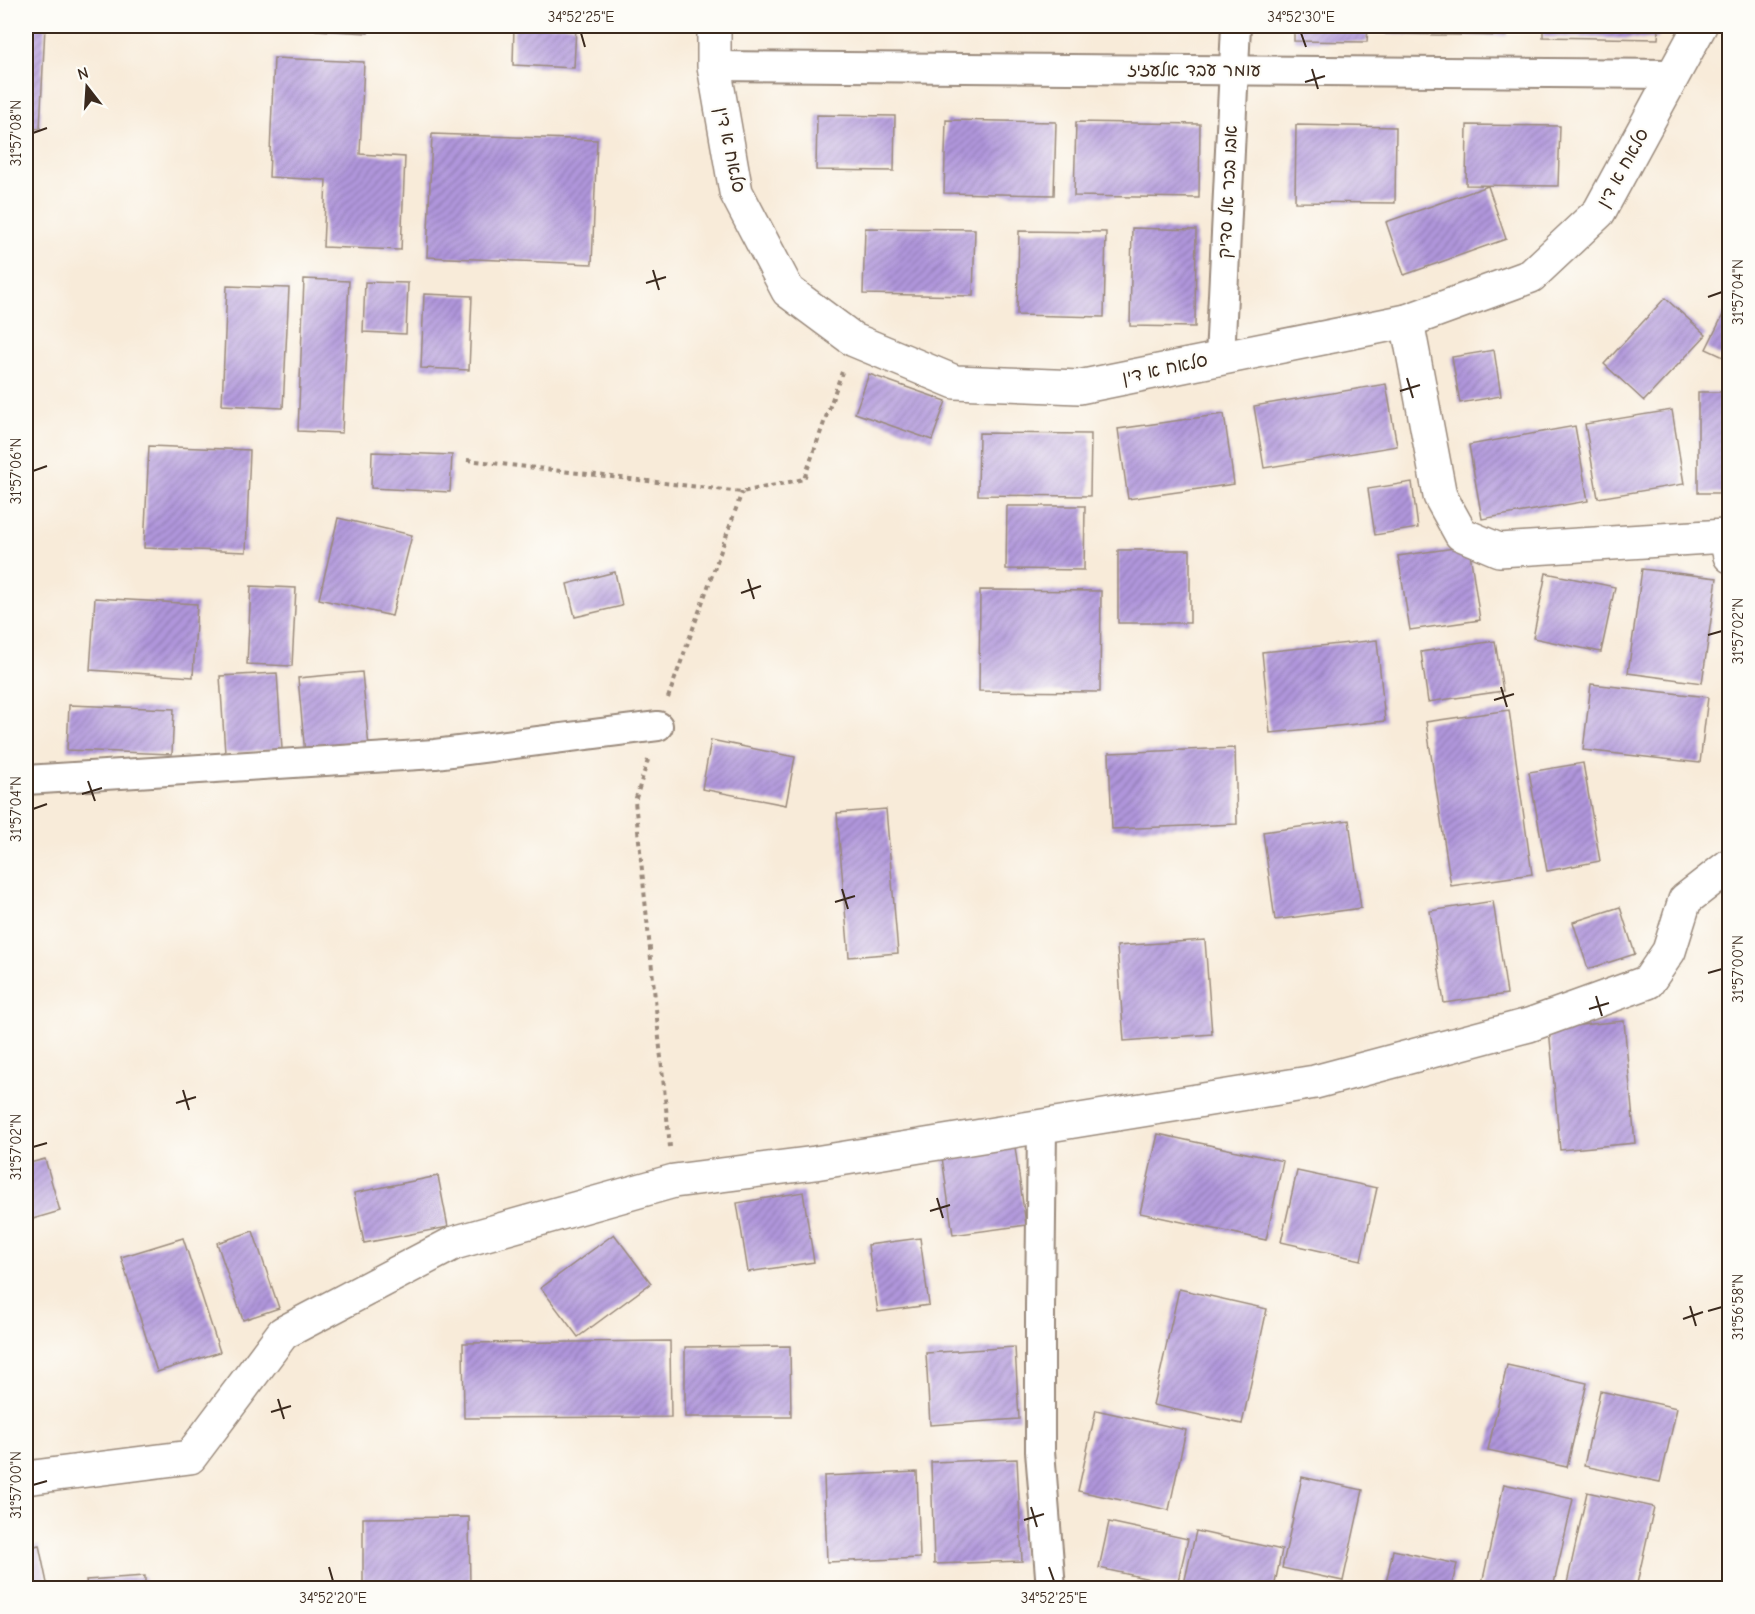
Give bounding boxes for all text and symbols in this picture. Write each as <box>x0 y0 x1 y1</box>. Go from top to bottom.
text: 34°52'25"E <box>548 8 614 26</box>
text: 34°52'30"E <box>1267 8 1335 26</box>
north arrow <box>57 57 117 117</box>
street label: עומר עבד אלעזיז <box>1127 60 1261 81</box>
text: N <box>75 63 91 84</box>
text: 31°57'08"N <box>7 100 25 166</box>
street label: סלאח א דין <box>711 105 749 195</box>
street label: אבו בכר אל סדיק <box>1214 125 1242 259</box>
street label: סלאח א דין <box>1593 125 1653 211</box>
text: 31°57'04"N <box>1729 259 1747 325</box>
street label: סלאח א דין <box>1120 350 1210 388</box>
text: 31°57'06"N <box>7 438 25 504</box>
text: 31°57'02"N <box>1729 598 1747 664</box>
text: 31°57'04"N <box>7 776 25 842</box>
text: 31°57'00"N <box>1729 935 1747 1003</box>
text: 31°57'02"N <box>7 1114 25 1180</box>
text: 31°56'58"N <box>1729 1274 1747 1340</box>
text: 31°57'00"N <box>7 1451 25 1519</box>
text: 34°52'20"E <box>299 1589 367 1607</box>
text: 34°52'25"E <box>1021 1589 1087 1607</box>

